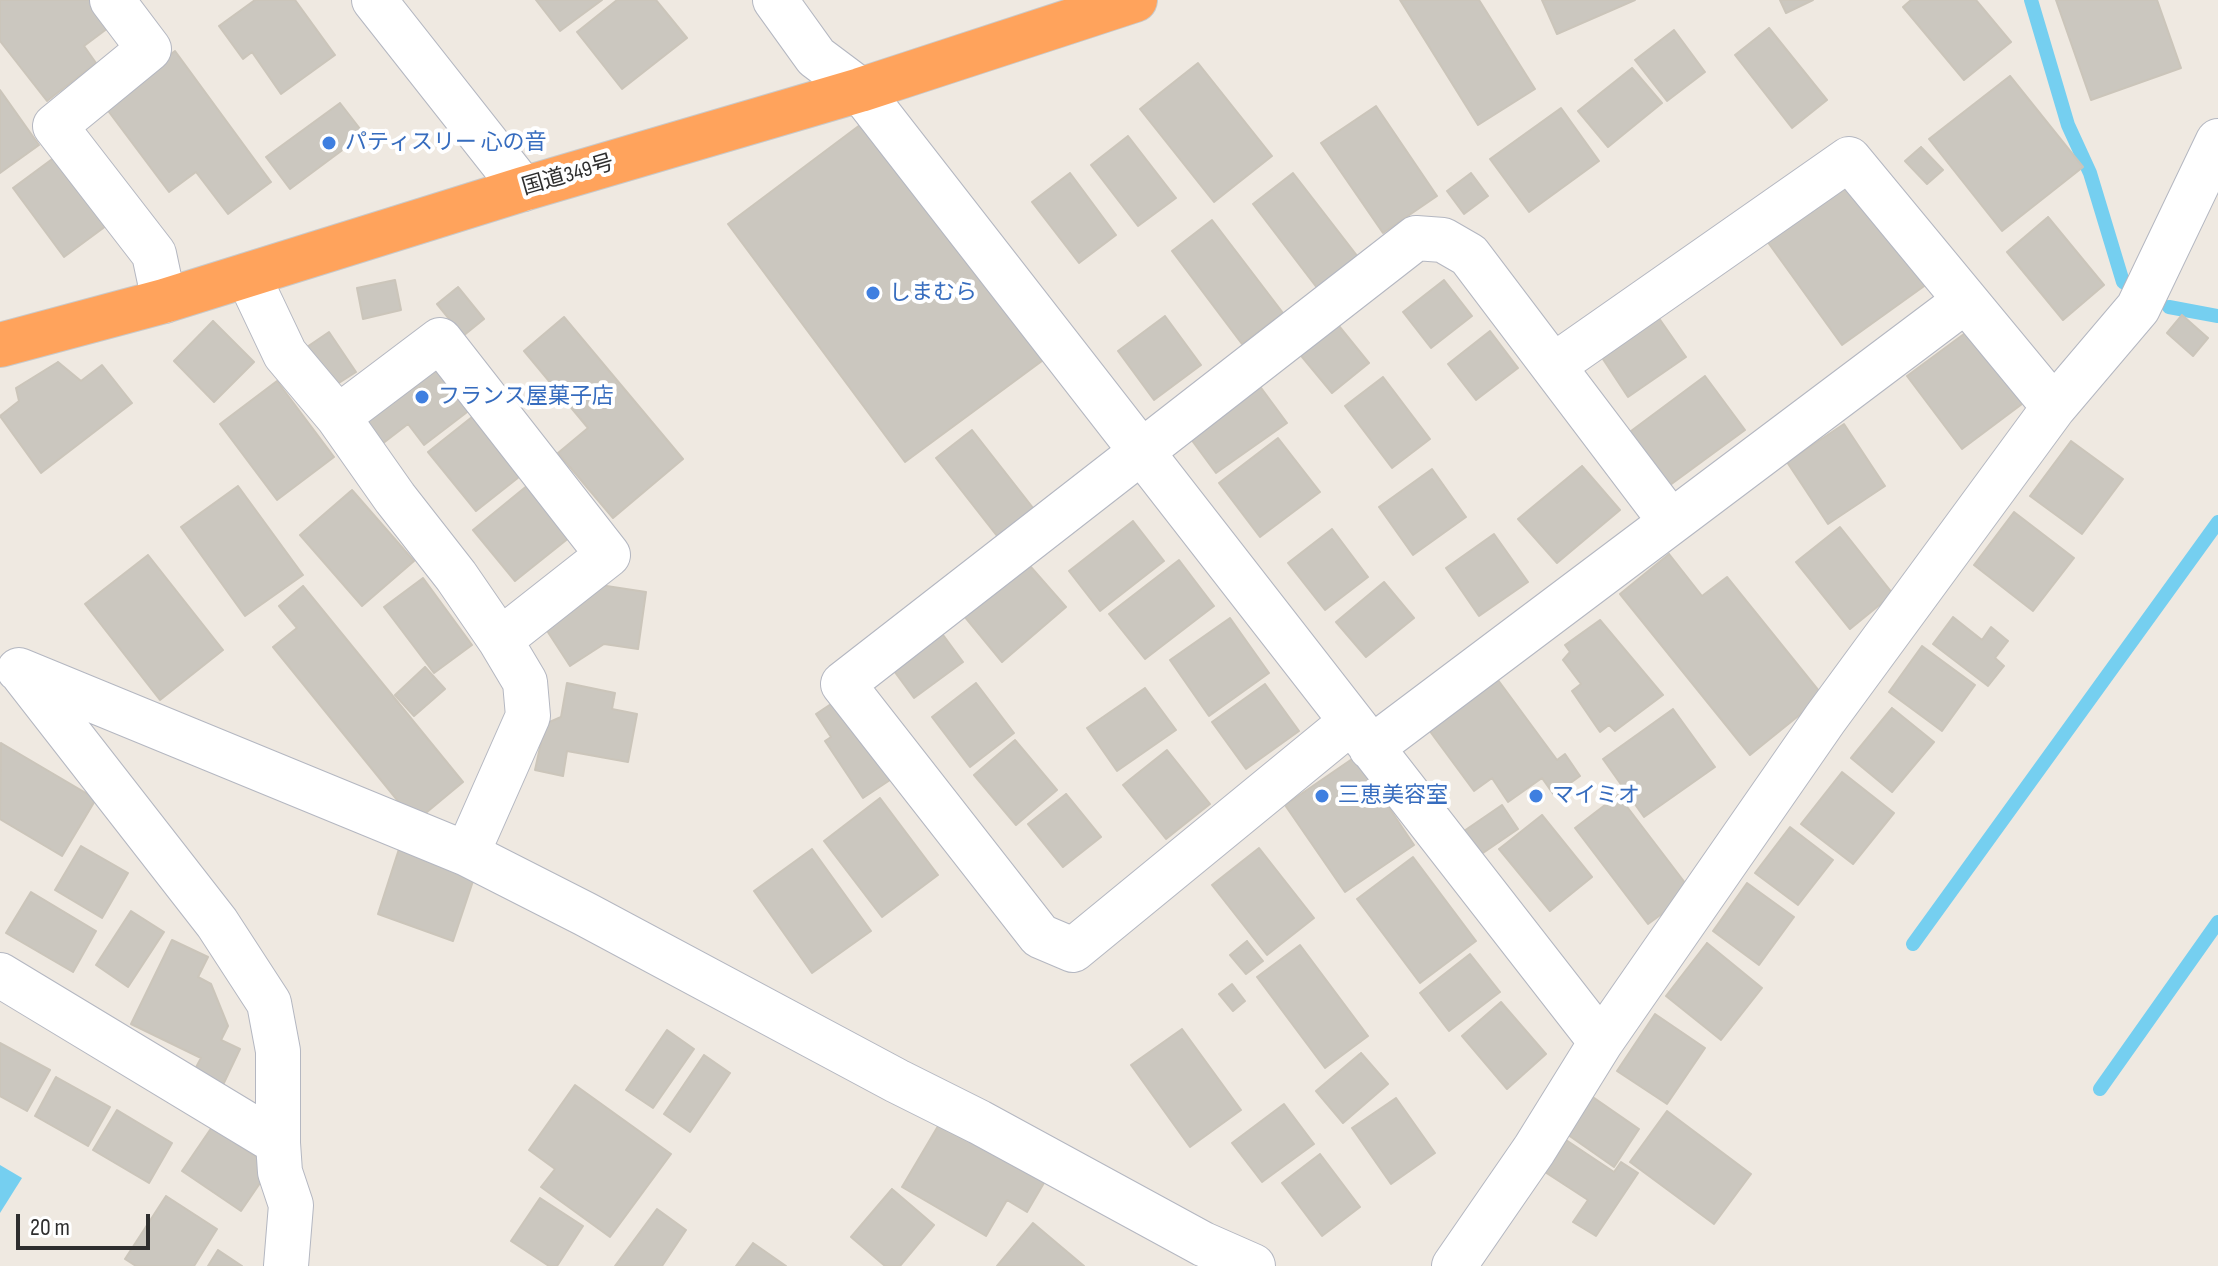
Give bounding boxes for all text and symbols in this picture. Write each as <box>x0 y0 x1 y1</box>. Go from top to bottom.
place label: パティスリー 心の音 <box>345 130 546 156</box>
marker: パティスリー 心の音 <box>320 134 338 152</box>
street label: 国道349号 <box>519 150 617 202</box>
place label: しまむら <box>889 280 977 306</box>
marker: しまむら <box>864 284 882 302</box>
place label: フランス屋菓子店 <box>438 384 614 410</box>
marker: フランス屋菓子店 <box>413 388 431 406</box>
place label: 三恵美容室 <box>1338 783 1448 809</box>
place label: マイミオ <box>1552 783 1640 809</box>
marker: 三恵美容室 <box>1313 787 1331 805</box>
marker: マイミオ <box>1527 787 1545 805</box>
scale bar <box>20 1198 154 1248</box>
text: 20 m <box>30 1213 70 1242</box>

